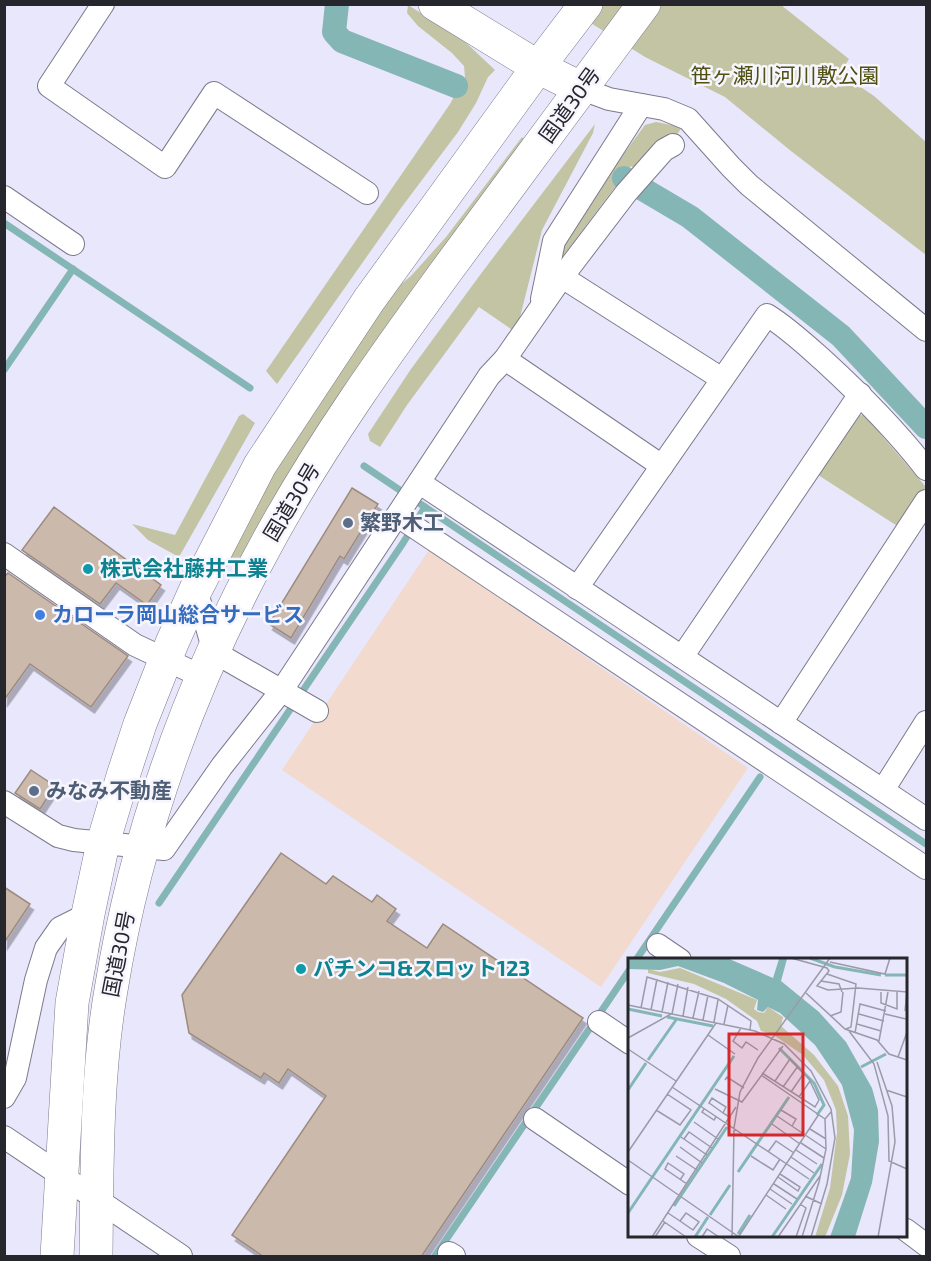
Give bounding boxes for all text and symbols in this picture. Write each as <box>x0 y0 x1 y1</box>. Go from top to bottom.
street label: 国道30号 <box>533 61 605 147</box>
park label: 笹ヶ瀬川河川敷公園 <box>691 62 880 87</box>
street label: 国道30号 <box>258 457 324 545</box>
place label: 繁野木工 <box>360 509 444 534</box>
marker: 繁野木工 <box>341 516 355 530</box>
place label: 株式会社藤井工業 <box>100 555 268 580</box>
marker: 株式会社藤井工業 <box>81 562 95 576</box>
place label: カローラ岡山総合サービス <box>52 601 304 626</box>
marker: カローラ岡山総合サービス <box>33 608 47 622</box>
place label: みなみ不動産 <box>46 777 172 802</box>
marker: みなみ不動産 <box>27 784 41 798</box>
street label: 国道30号 <box>97 908 138 999</box>
place label: パチンコ&スロット123 <box>313 955 530 980</box>
inset map <box>628 958 907 1237</box>
marker: パチンコ&スロット123 <box>294 962 308 976</box>

